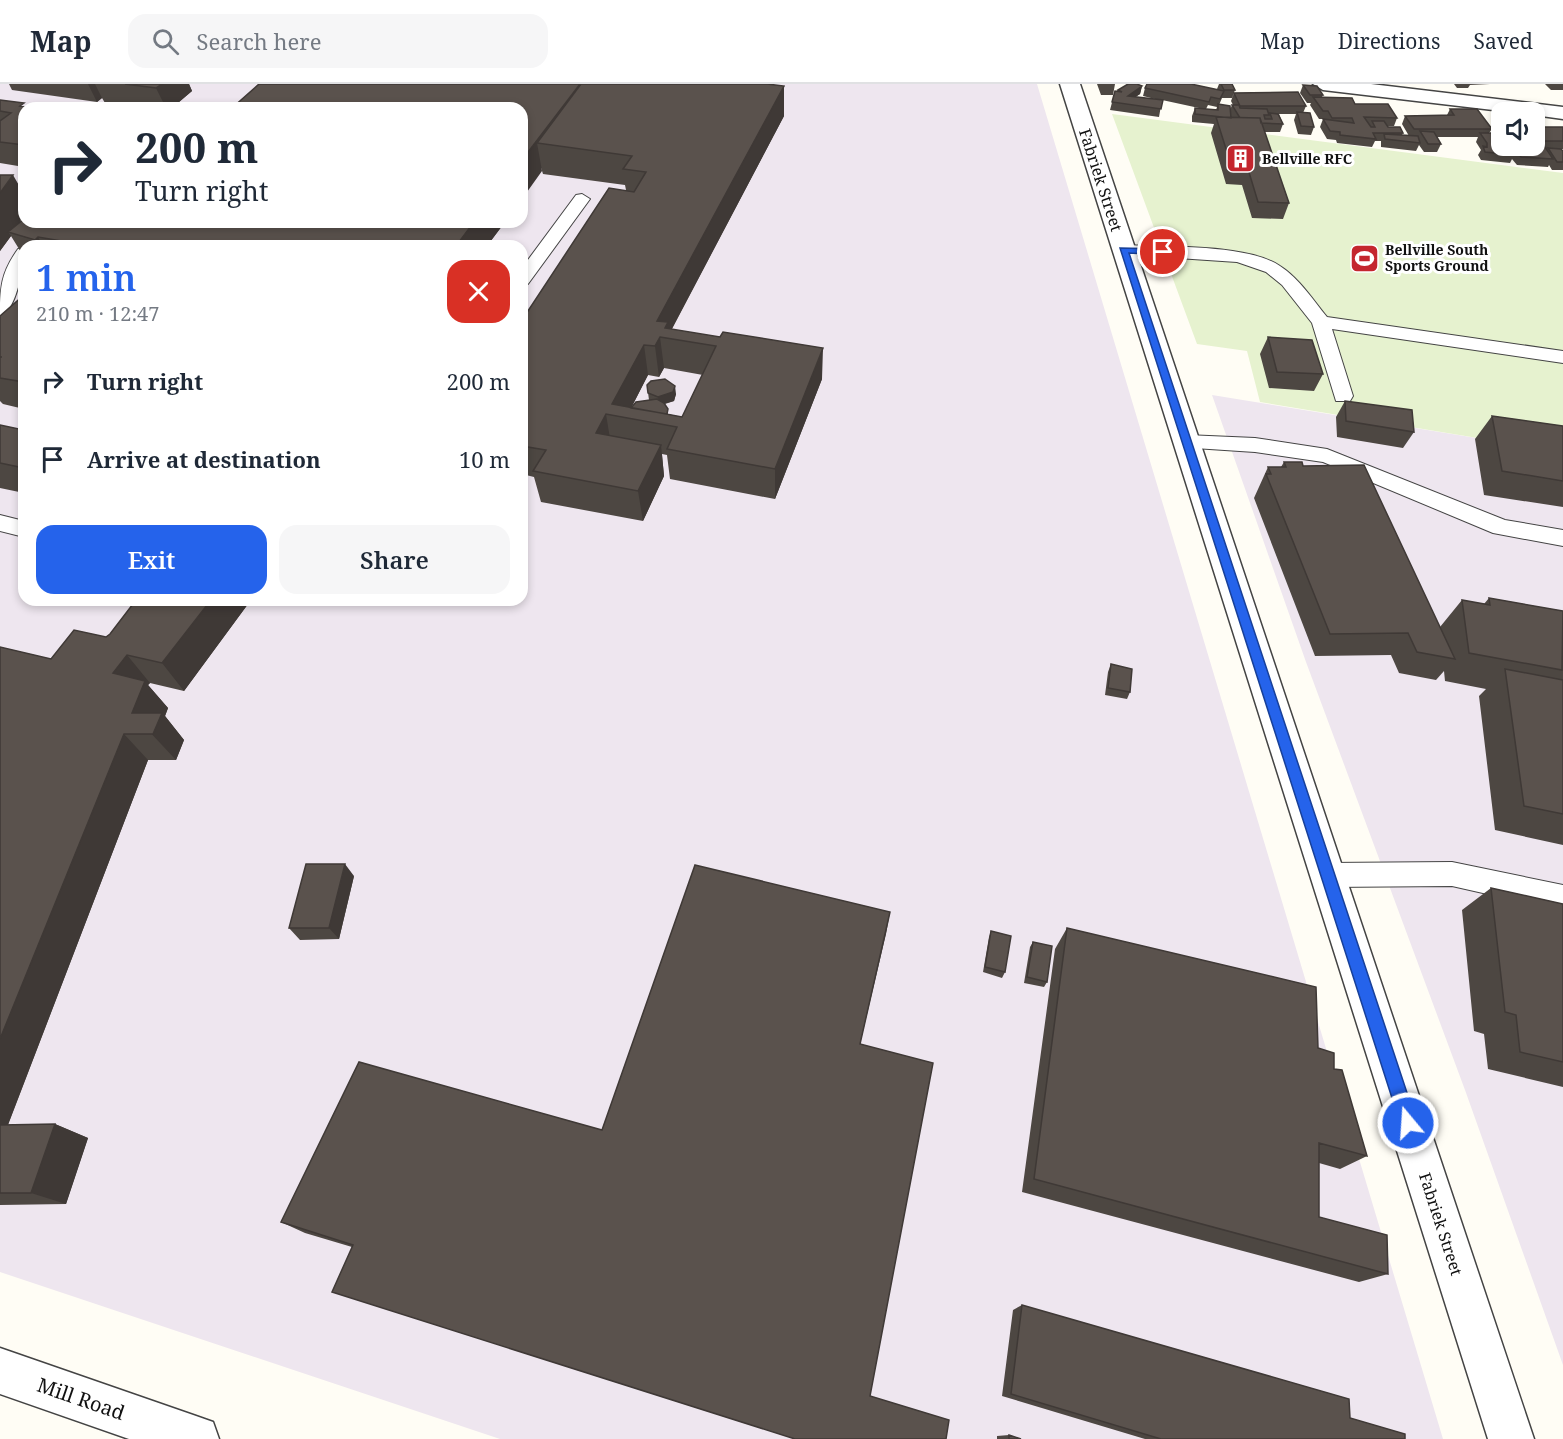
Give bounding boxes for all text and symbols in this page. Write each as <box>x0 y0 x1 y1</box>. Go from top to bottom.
search box <box>128 14 548 68</box>
text: Map <box>30 22 92 60</box>
icon: search <box>149 25 182 58</box>
text: Search here <box>197 26 321 56</box>
text: Map <box>1260 27 1305 55</box>
text: Directions <box>1338 27 1440 55</box>
text: Saved <box>1473 27 1533 55</box>
map controls <box>1491 102 1545 156</box>
button: sound <box>1491 102 1545 156</box>
text: 200 m <box>135 118 259 175</box>
icon: right <box>36 126 114 204</box>
street label: Fabriek Street <box>1074 126 1128 235</box>
building icon: Bellville RFC <box>1225 143 1257 175</box>
place label: Bellville RFC <box>1262 149 1352 168</box>
text: Turn right <box>135 172 268 209</box>
pin <box>1137 226 1188 277</box>
icon: arrive <box>1146 235 1179 268</box>
place label: Bellville South Sports Ground <box>1385 240 1489 275</box>
sports icon: Bellville South Sports Ground <box>1348 242 1380 274</box>
text: 1 min <box>36 253 137 302</box>
button: close <box>447 260 510 323</box>
text: 210 m · 12:47 <box>36 300 159 327</box>
icon: right <box>36 365 69 398</box>
text: Turn right <box>87 366 203 396</box>
text: 200 m <box>447 366 510 396</box>
icon: arrive <box>36 443 69 476</box>
text: Arrive at destination <box>87 444 321 474</box>
text: 10 m <box>459 444 510 474</box>
button: Exit <box>36 525 267 594</box>
button: Share <box>279 525 510 594</box>
position arrow <box>1376 1091 1440 1155</box>
street label: Fabriek Street <box>1414 1170 1468 1279</box>
street label: Mill Road <box>34 1371 129 1426</box>

